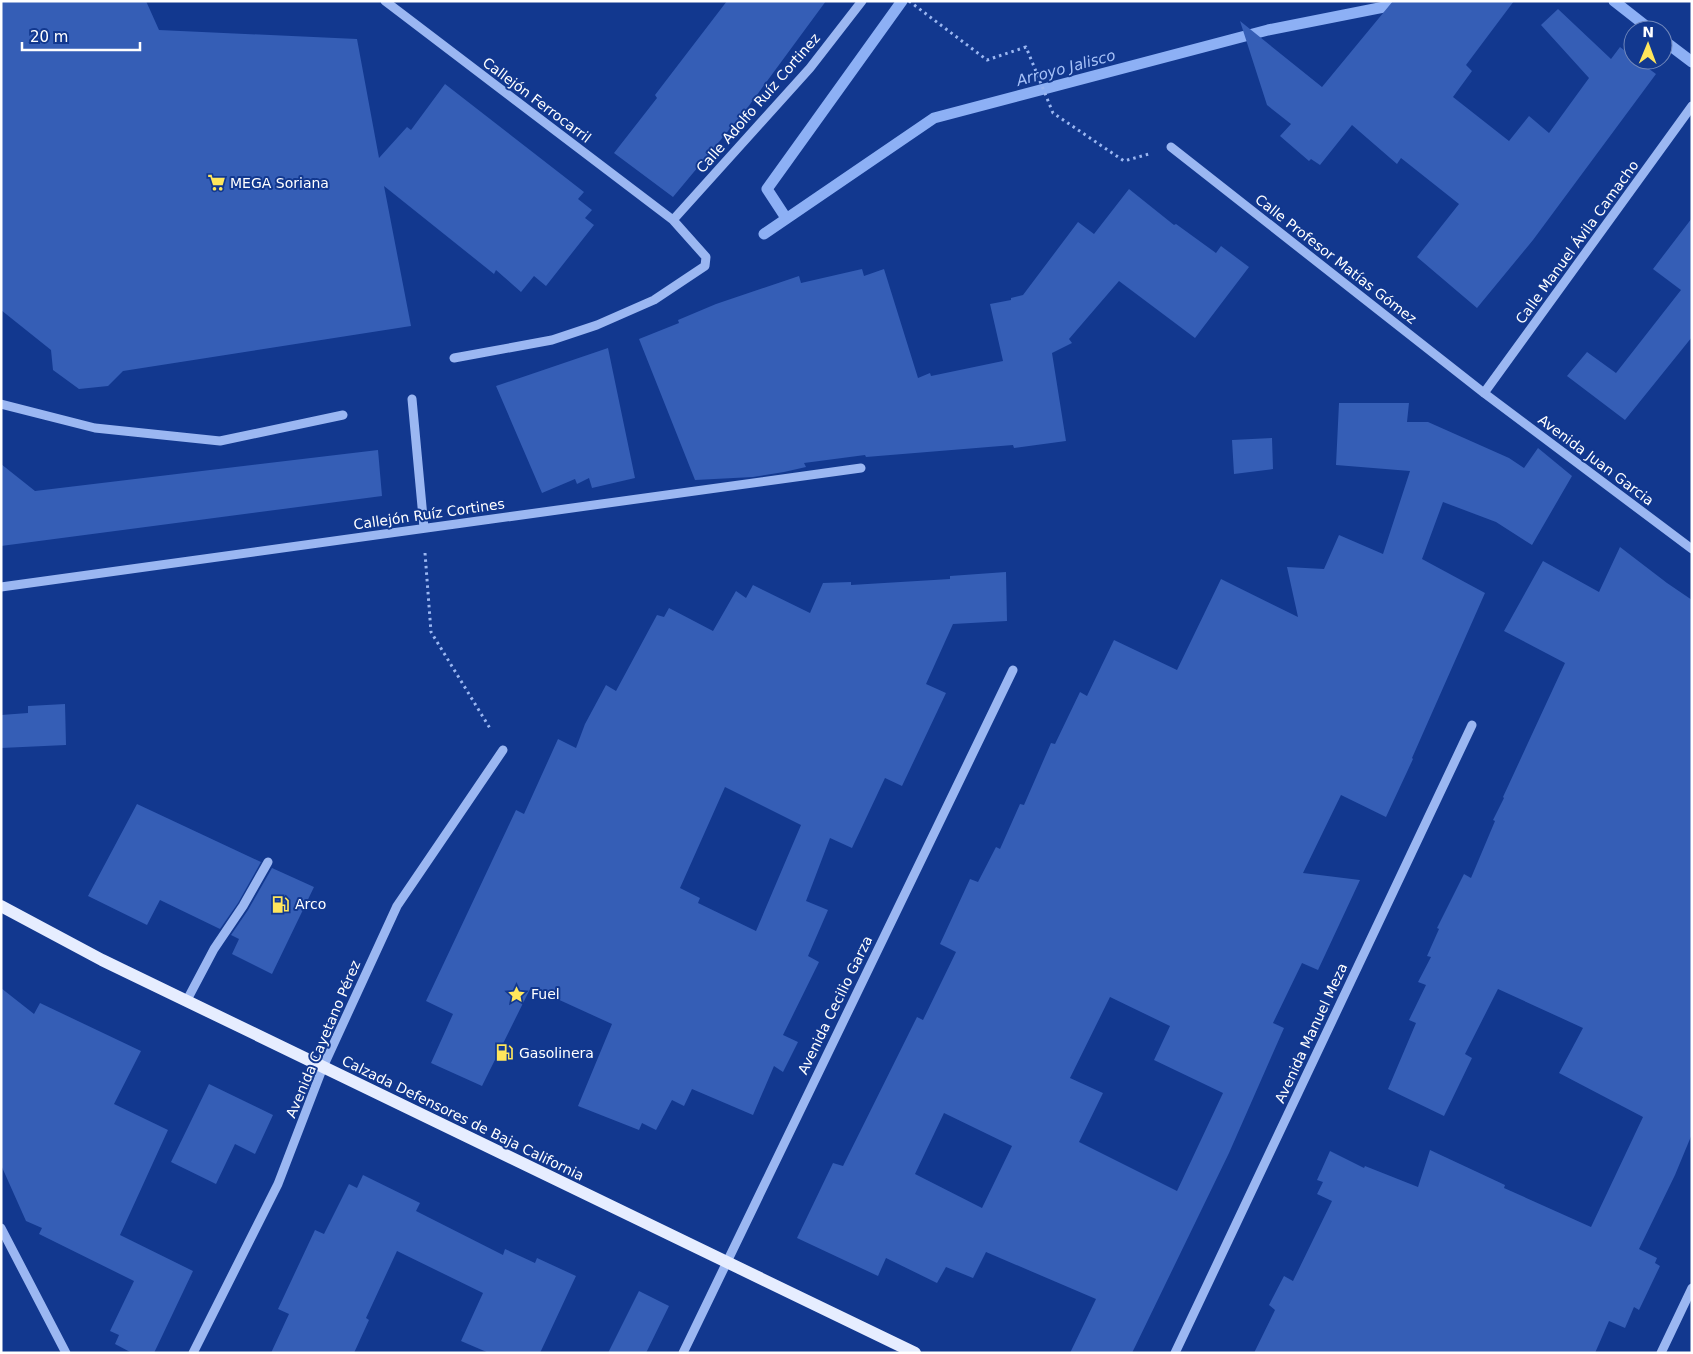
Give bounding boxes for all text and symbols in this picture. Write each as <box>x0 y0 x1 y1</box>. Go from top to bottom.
scale bar <box>22 20 140 52</box>
north arrow <box>1623 20 1673 70</box>
text: N <box>1642 24 1654 40</box>
text: 20 m <box>30 28 68 46</box>
street label: Calle Adolfo Ruíz Cortinez <box>693 30 823 176</box>
water label: Arroyo Jalisco <box>1014 46 1117 90</box>
street label: Callejón Ferrocarril <box>480 54 594 146</box>
street label: Calle Manuel Ávila Camacho <box>1512 157 1642 327</box>
supermarket icon: MEGA Soriana <box>206 173 226 193</box>
place label: MEGA Soriana <box>230 175 329 191</box>
street label: Calle Profesor Matías Gómez <box>1252 191 1420 327</box>
street label: Avenida Juan Garcia <box>1535 411 1657 509</box>
street label: Callejón Ruíz Cortines <box>352 495 506 533</box>
fuel station icon: Arco <box>271 894 291 914</box>
place label: Arco <box>295 896 326 912</box>
street label: Avenida Cecilio Garza <box>794 933 876 1077</box>
street label: Avenida Cayetano Pérez <box>283 958 363 1120</box>
street label: Avenida Manuel Meza <box>1272 961 1350 1105</box>
place icon: Fuel <box>507 984 527 1004</box>
place label: Fuel <box>531 986 560 1002</box>
fuel station icon: Gasolinera <box>495 1043 515 1063</box>
place label: Gasolinera <box>519 1045 594 1061</box>
street label: Calzada Defensores de Baja California <box>339 1052 587 1184</box>

